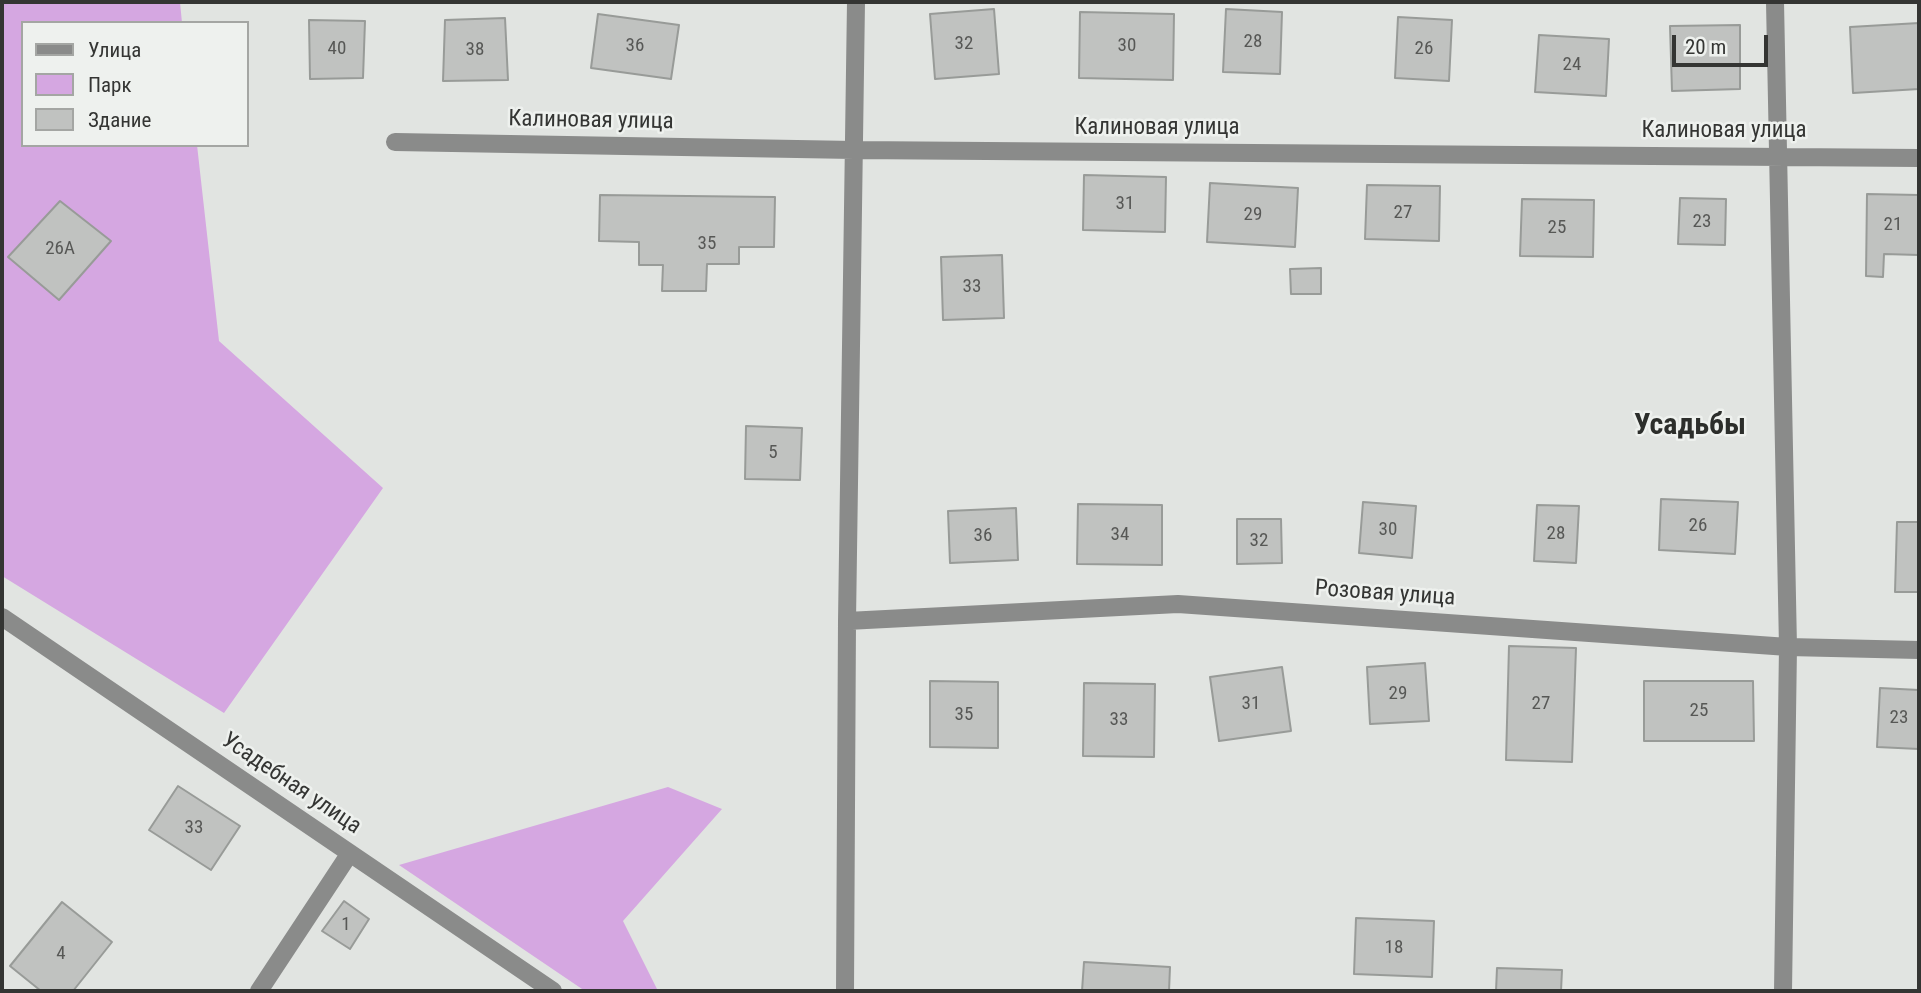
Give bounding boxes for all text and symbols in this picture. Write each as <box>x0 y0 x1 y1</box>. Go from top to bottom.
legend <box>21 21 248 147</box>
scale bar <box>1676 21 1772 65</box>
house number: 28 <box>1244 31 1262 53</box>
house number: 32 <box>955 33 973 55</box>
house number: 36 <box>626 35 644 57</box>
house number: 30 <box>1118 35 1136 57</box>
text: 20 m <box>1685 35 1726 59</box>
text: Улица <box>88 38 141 62</box>
house number: 40 <box>328 38 346 60</box>
house number: 26 <box>1415 38 1433 60</box>
house number: 38 <box>466 39 484 61</box>
house number: 24 <box>1563 54 1581 76</box>
text: Парк <box>88 73 132 97</box>
street label: Калиновая улица <box>508 106 674 136</box>
text: Здание <box>88 108 151 132</box>
street label: Калиновая улица <box>1074 114 1240 142</box>
street label: Калиновая улица <box>1641 117 1807 145</box>
house number: 31 <box>1116 193 1134 215</box>
house number: 27 <box>1394 202 1412 224</box>
house number: 29 <box>1244 204 1262 226</box>
house number: 23 <box>1693 211 1711 233</box>
house number: 21 <box>1884 214 1902 236</box>
house number: 25 <box>1548 217 1566 239</box>
house number: 35 <box>698 233 716 255</box>
house number: 26А <box>45 238 75 260</box>
house number: 33 <box>963 276 981 298</box>
district label: Усадьбы <box>1634 408 1746 444</box>
house number: 5 <box>768 442 778 464</box>
house number: 26 <box>1689 515 1707 537</box>
house number: 30 <box>1379 519 1397 541</box>
house number: 28 <box>1547 523 1565 545</box>
house number: 34 <box>1111 524 1129 546</box>
house number: 36 <box>974 525 992 547</box>
house number: 32 <box>1250 530 1268 552</box>
street label: Розовая улица <box>1314 575 1456 613</box>
house number: 29 <box>1389 683 1407 705</box>
house number: 31 <box>1242 693 1260 715</box>
house number: 27 <box>1532 693 1550 715</box>
house number: 25 <box>1690 700 1708 722</box>
house number: 35 <box>955 704 973 726</box>
house number: 23 <box>1890 707 1908 729</box>
house number: 33 <box>1110 709 1128 731</box>
street label: Усадебная улица <box>216 727 366 841</box>
house number: 33 <box>185 817 203 839</box>
house number: 1 <box>341 914 351 936</box>
house number: 18 <box>1385 937 1403 959</box>
house number: 4 <box>56 943 66 965</box>

